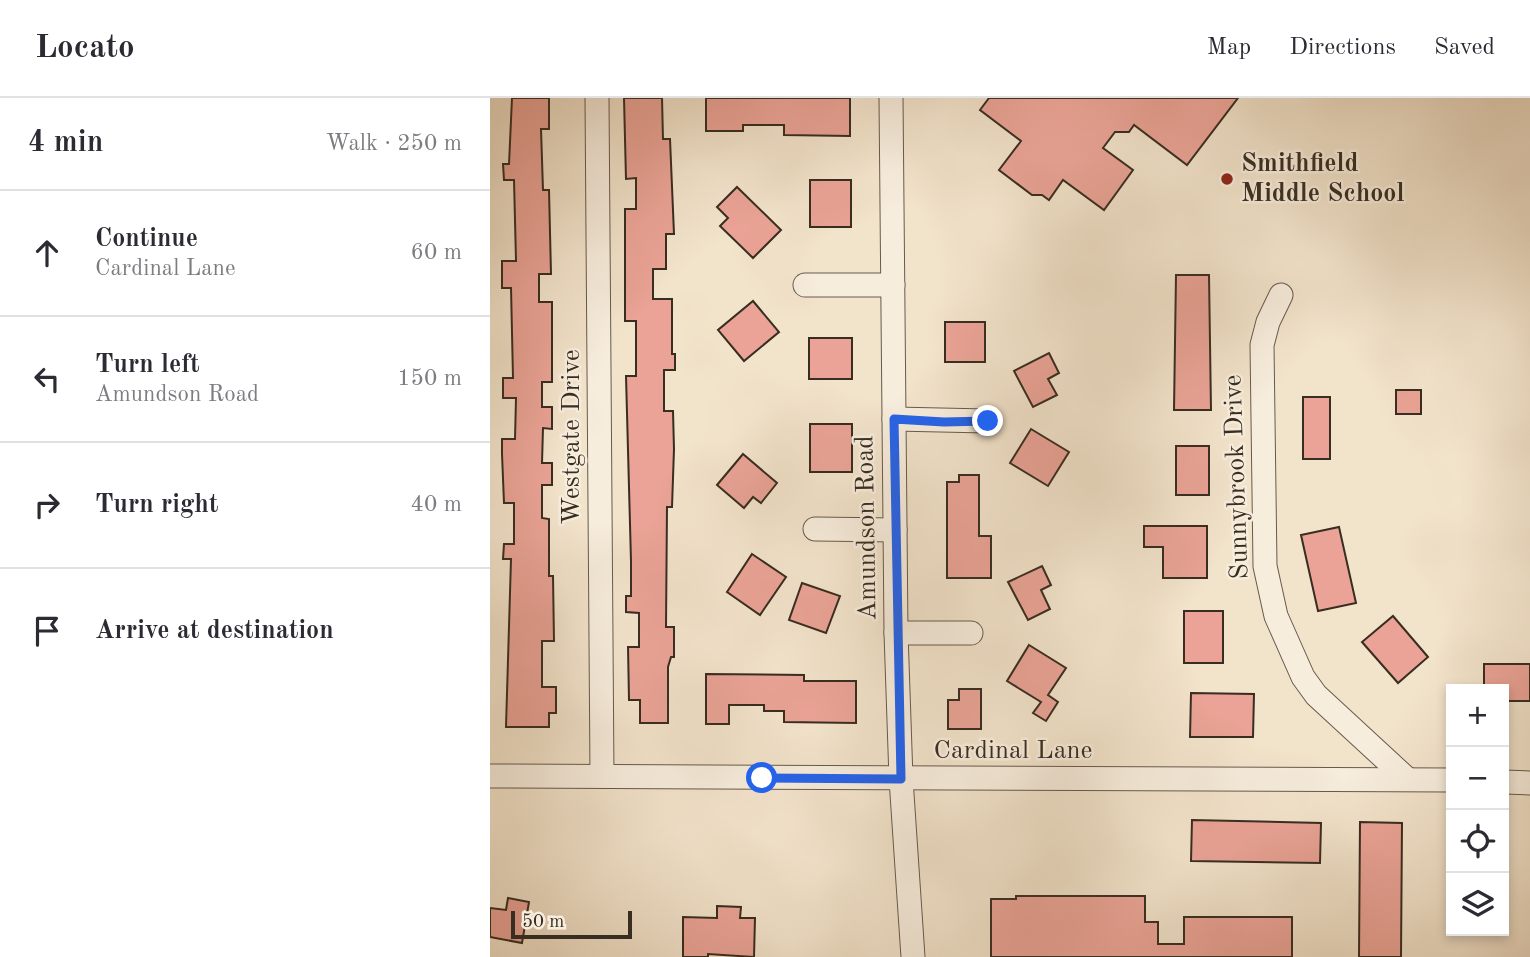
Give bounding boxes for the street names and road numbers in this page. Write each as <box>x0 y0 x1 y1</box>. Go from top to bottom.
street label: Westgate Drive <box>559 349 585 525</box>
street label: Sunnybrook Drive <box>1220 374 1254 580</box>
street label: Amundson Road <box>852 435 882 621</box>
street label: Cardinal Lane <box>934 738 1092 764</box>

